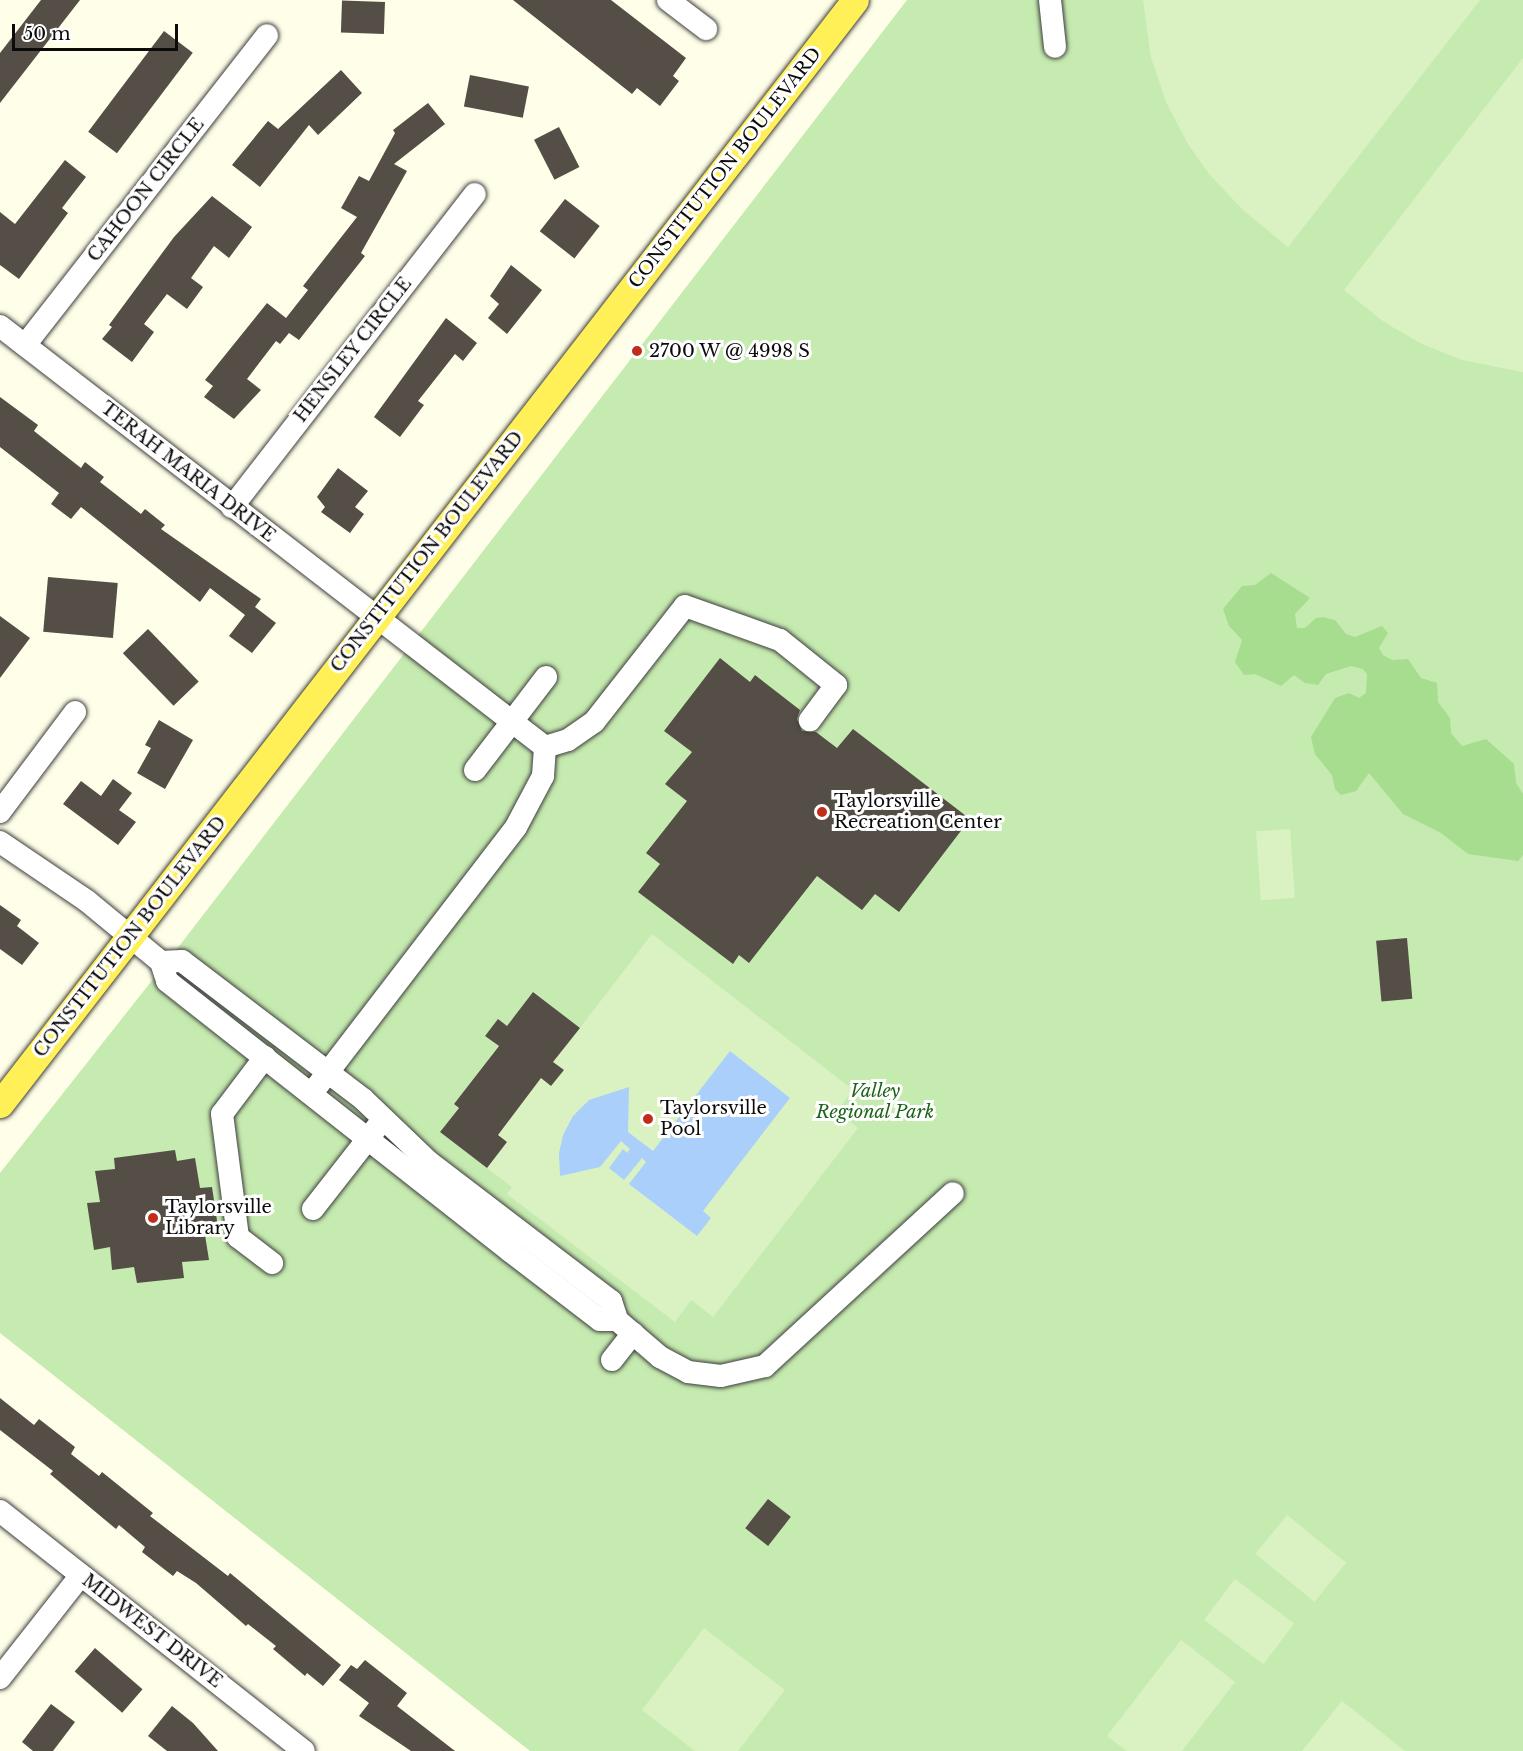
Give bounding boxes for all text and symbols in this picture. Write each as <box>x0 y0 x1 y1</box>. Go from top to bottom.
scale bar <box>15 12 182 50</box>
text: 50 m <box>23 23 71 45</box>
street label: CONSTITUTION BOULEVARD <box>624 43 826 293</box>
street label: CAHOON CIRCLE <box>83 114 209 266</box>
street label: HENSLEY CIRCLE <box>290 273 416 427</box>
place label: 2700 W @ 4998 S <box>649 340 811 362</box>
marker: 2700 W @ 4998 S <box>630 344 644 358</box>
street label: TERAH MARIA DRIVE <box>96 397 280 547</box>
street label: CONSTITUTION BOULEVARD <box>326 427 528 677</box>
place label: Taylorsville Recreation Center <box>834 791 1002 834</box>
marker: Taylorsville Recreation Center <box>815 805 829 819</box>
street label: CONSTITUTION BOULEVARD <box>29 812 231 1062</box>
park label: Valley Regional Park <box>816 1081 934 1124</box>
place label: Taylorsville Pool <box>660 1098 767 1140</box>
marker: Taylorsville Pool <box>641 1112 655 1126</box>
place label: Taylorsville Library <box>165 1197 272 1240</box>
marker: Taylorsville Library <box>146 1211 160 1225</box>
street label: MIDWEST DRIVE <box>77 1569 227 1693</box>

